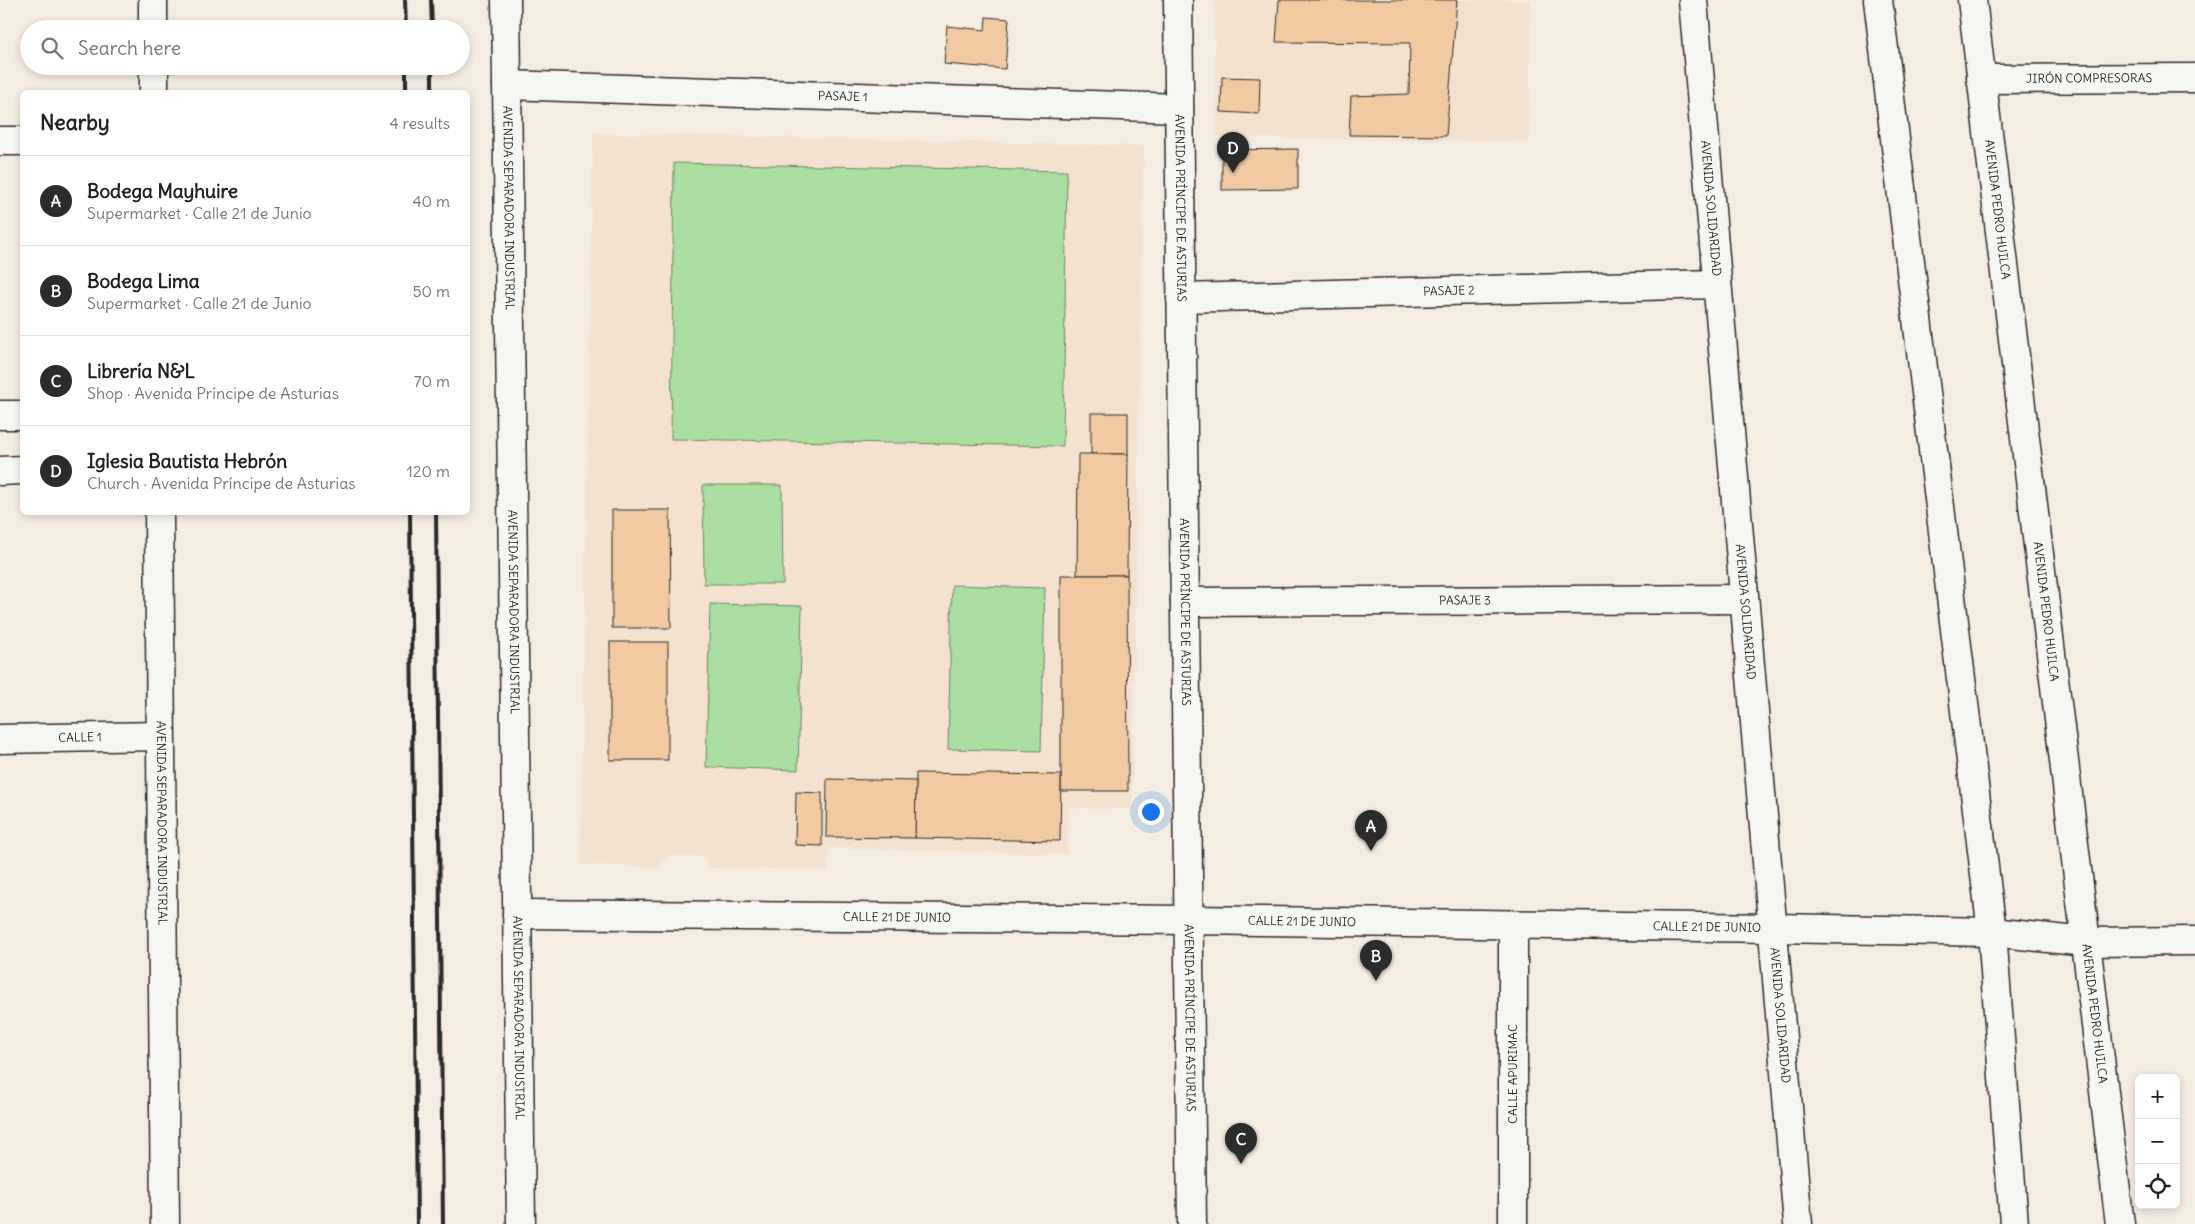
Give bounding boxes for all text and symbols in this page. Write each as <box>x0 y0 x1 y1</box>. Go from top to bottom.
search box <box>20 20 470 75</box>
icon: search <box>38 34 66 62</box>
text: Search here <box>78 36 181 60</box>
street label: JIRÓN COMPRESORAS <box>2026 70 2152 86</box>
street label: PASAJE 1 <box>818 88 868 104</box>
street label: AVENIDA SEPARADORA INDUSTRIAL <box>500 106 518 311</box>
text: Nearby <box>40 109 110 136</box>
text: 4 results <box>389 113 450 133</box>
street label: AVENIDA PRÍNCIPE DE ASTURIAS <box>1172 114 1189 302</box>
pin: D <box>1217 132 1249 173</box>
street label: AVENIDA PEDRO HUILCA <box>1982 139 2014 280</box>
street label: AVENIDA SOLIDARIDAD <box>1698 140 1725 277</box>
text: Bodega Mayhuire <box>87 179 238 203</box>
text: A <box>51 191 61 211</box>
text: 40 m <box>412 191 450 211</box>
text: Supermarket · Calle 21 de Junio <box>87 203 312 223</box>
text: Bodega Lima <box>87 269 200 293</box>
text: B <box>51 281 61 301</box>
text: 50 m <box>412 281 450 301</box>
street label: PASAJE 2 <box>1423 282 1475 299</box>
text: Supermarket · Calle 21 de Junio <box>87 293 312 313</box>
text: Librería N&L <box>87 359 195 383</box>
text: C <box>51 371 61 391</box>
text: 70 m <box>414 371 450 391</box>
text: Shop · Avenida Príncipe de Asturias <box>87 383 339 403</box>
text: Iglesia Bautista Hebrón <box>87 449 287 473</box>
text: D <box>50 461 62 481</box>
text: 120 m <box>407 461 450 481</box>
text: Church · Avenida Príncipe de Asturias <box>87 473 356 493</box>
street label: AVENIDA SEPARADORA INDUSTRIAL <box>505 510 523 715</box>
street label: AVENIDA PRÍNCIPE DE ASTURIAS <box>1177 518 1194 706</box>
street label: AVENIDA PEDRO HUILCA <box>2031 541 2062 683</box>
street label: AVENIDA SOLIDARIDAD <box>1733 543 1759 680</box>
street label: PASAJE 3 <box>1439 592 1491 608</box>
street label: AVENIDA SEPARADORA INDUSTRIAL <box>154 721 170 926</box>
street label: CALLE 1 <box>58 729 102 745</box>
your location <box>1138 799 1164 825</box>
pin: A <box>1355 810 1387 851</box>
street label: CALLE 21 DE JUNIO <box>843 909 951 925</box>
street label: CALLE 21 DE JUNIO <box>1248 913 1356 929</box>
street label: AVENIDA SEPARADORA INDUSTRIAL <box>510 916 528 1121</box>
street label: CALLE 21 DE JUNIO <box>1653 918 1761 935</box>
street label: AVENIDA PRÍNCIPE DE ASTURIAS <box>1182 924 1199 1112</box>
pin: B <box>1360 940 1392 981</box>
street label: AVENIDA PEDRO HUILCA <box>2079 943 2111 1085</box>
street label: AVENIDA SOLIDARIDAD <box>1767 947 1794 1084</box>
street label: CALLE APURIMAC <box>1505 1024 1520 1124</box>
map controls <box>2135 1074 2180 1209</box>
button: + <box>2135 1074 2180 1119</box>
button: − <box>2135 1119 2180 1164</box>
pin: C <box>1225 1123 1257 1164</box>
button: locate <box>2135 1164 2180 1209</box>

